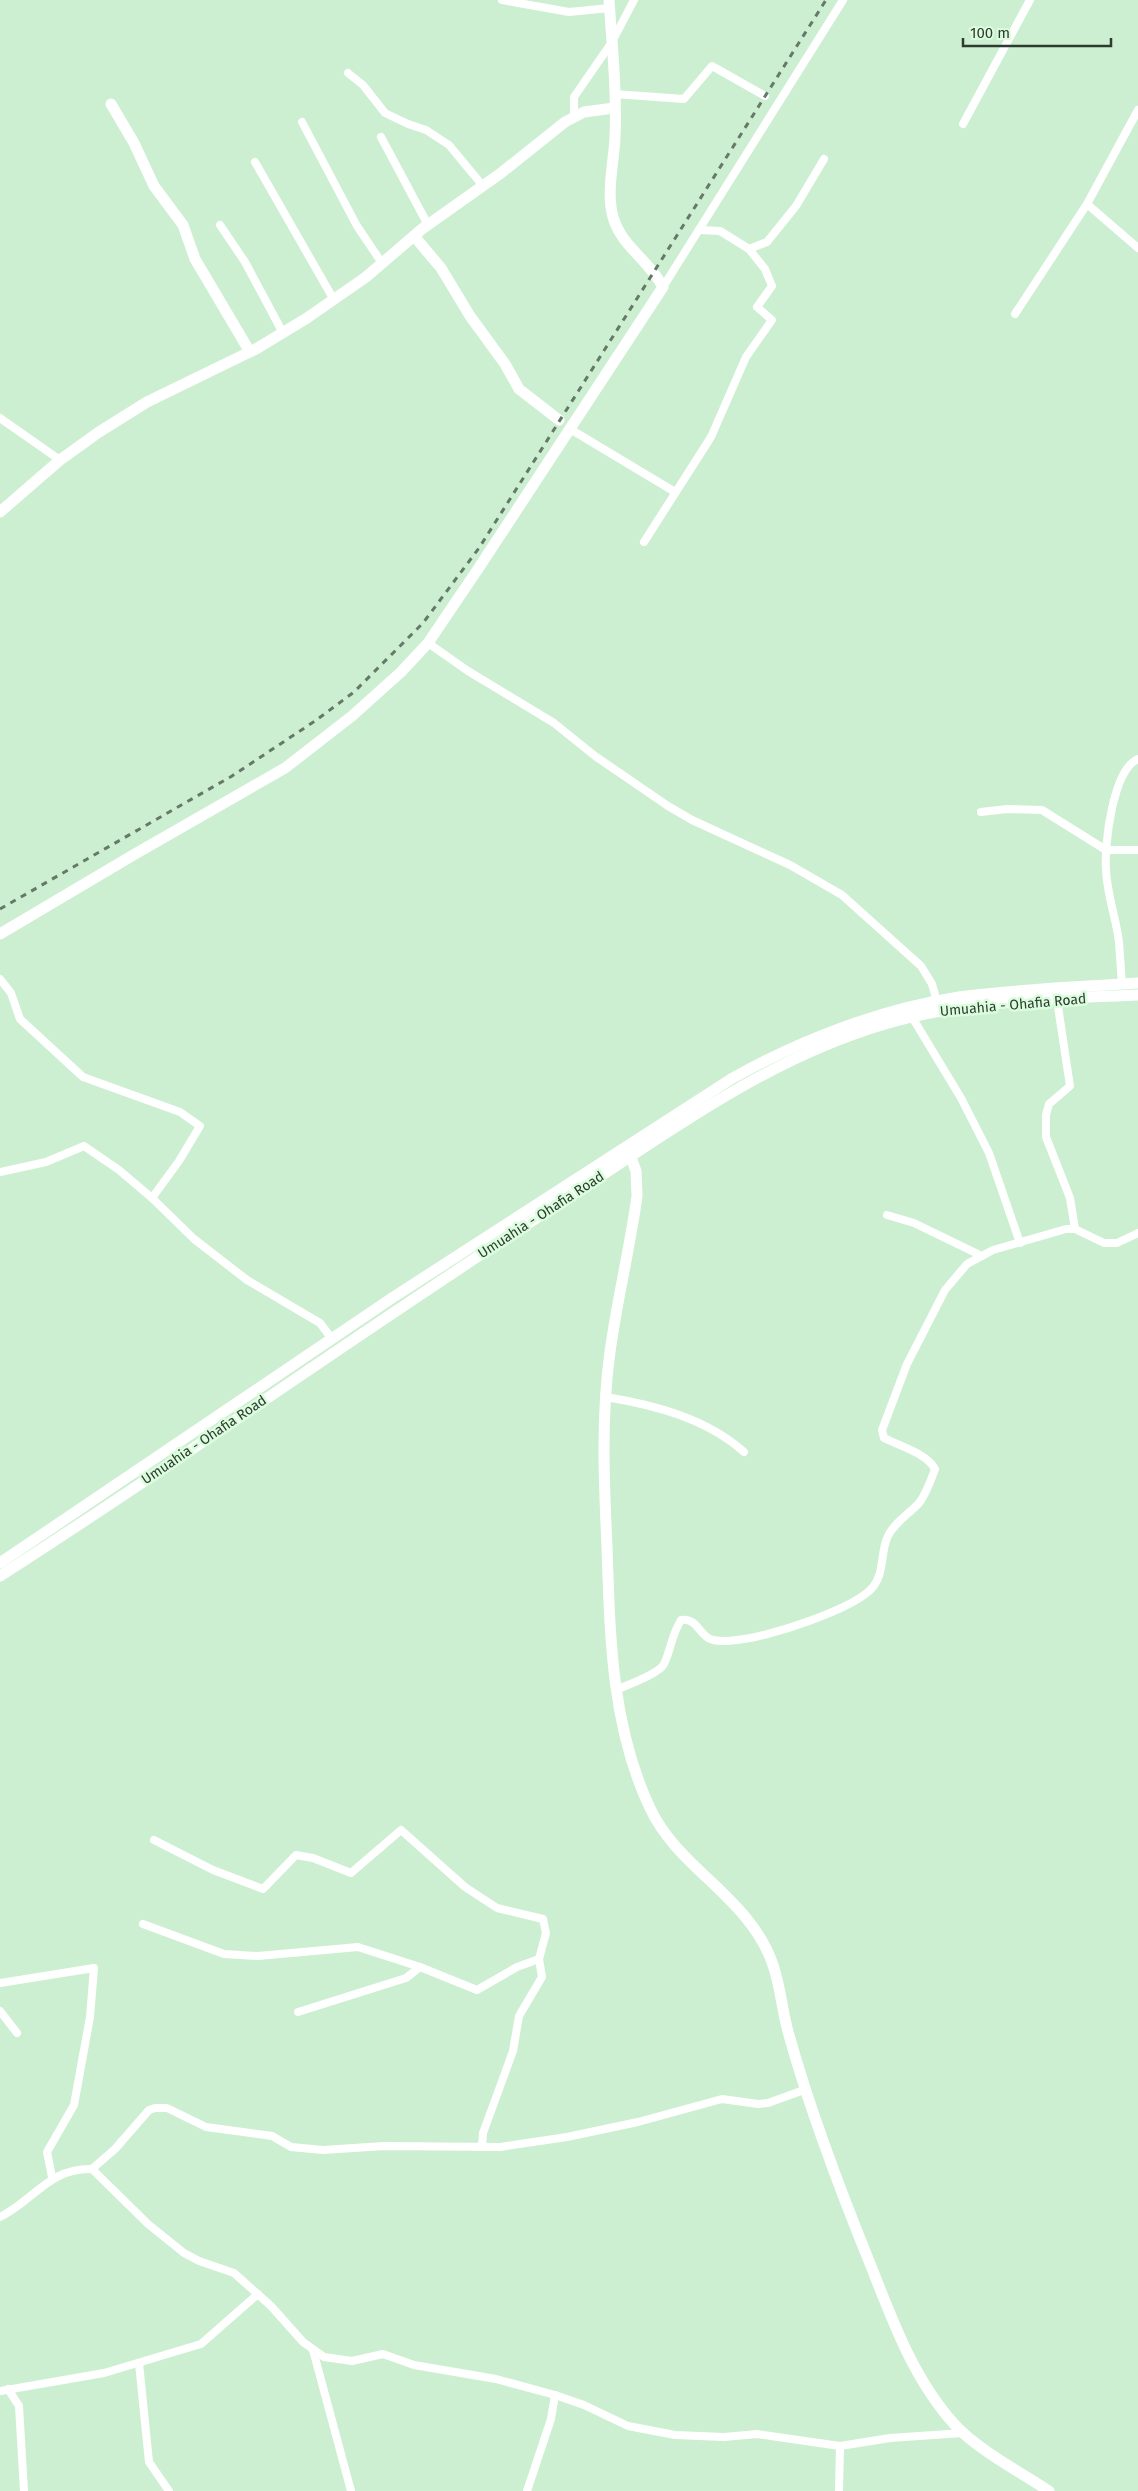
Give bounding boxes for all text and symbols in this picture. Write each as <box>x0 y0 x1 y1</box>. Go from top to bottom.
scale bar <box>963 15 1110 47</box>
text: 100 m <box>970 24 1010 42</box>
street label: Umuahia - Ohafia Road <box>939 990 1087 1020</box>
street label: Umuahia - Ohafia Road <box>475 1168 607 1262</box>
street label: Umuahia - Ohafia Road <box>138 1392 270 1488</box>

